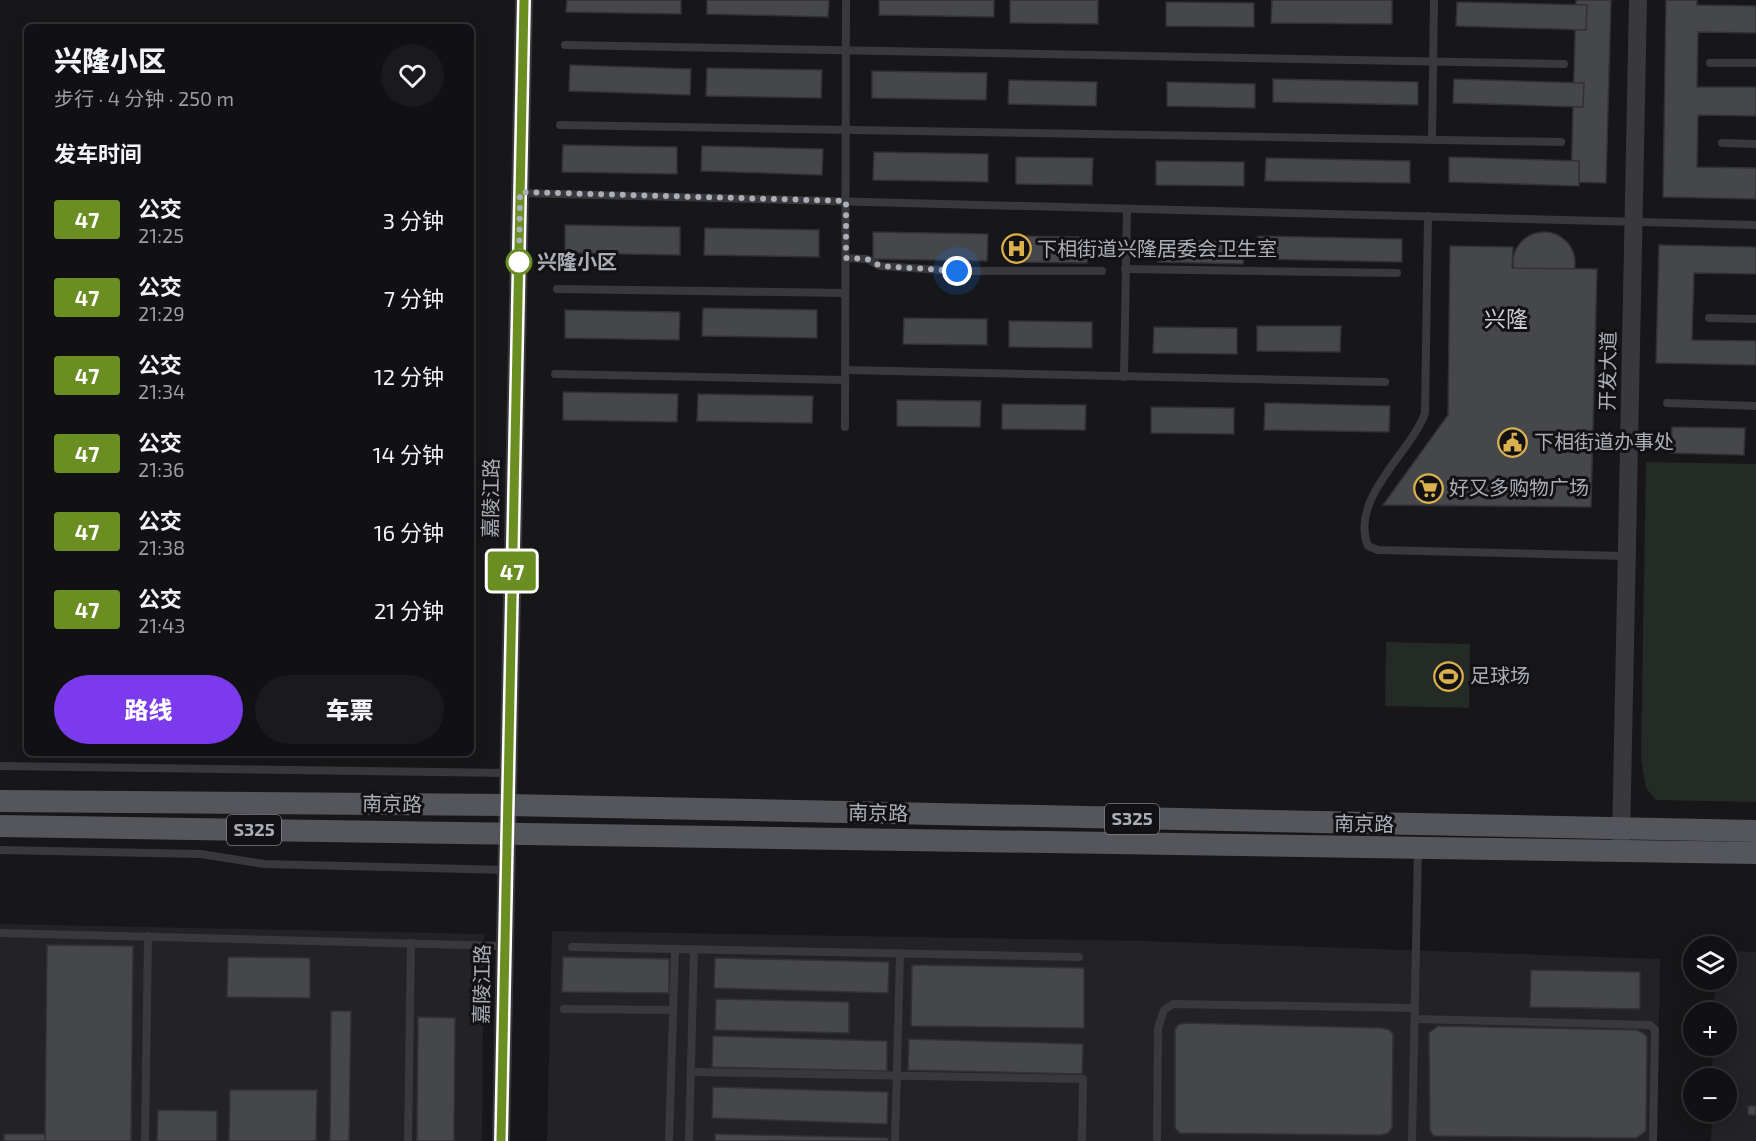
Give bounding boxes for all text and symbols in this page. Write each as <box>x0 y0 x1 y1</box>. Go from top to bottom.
text: 兴隆小区 <box>54 43 166 77</box>
button: heart <box>381 44 444 107</box>
text: 步行 · 4 分钟 · 250 m <box>54 86 234 110</box>
text: 发车时间 <box>54 140 142 166</box>
text: 公交 <box>138 195 182 221</box>
text: 47 <box>75 207 99 232</box>
text: 3 分钟 <box>383 207 444 233</box>
text: 21:25 <box>138 223 184 247</box>
hospital icon: 下相街道兴隆居委会卫生室 <box>1000 233 1032 265</box>
place label: 下相街道兴隆居委会卫生室 <box>1037 236 1277 260</box>
marker: 兴隆小区 <box>506 249 532 275</box>
place label: 兴隆小区 <box>537 249 617 273</box>
your location <box>942 256 972 286</box>
text: 公交 <box>138 273 182 299</box>
text: 47 <box>75 285 99 310</box>
text: 7 分钟 <box>384 285 444 311</box>
text: 21:29 <box>138 301 185 325</box>
district label: 兴隆 <box>1484 305 1528 331</box>
street label: 开发大道 <box>1594 331 1620 411</box>
text: 公交 <box>138 351 182 377</box>
text: 47 <box>75 363 99 388</box>
text: 12 分钟 <box>374 363 444 389</box>
text: 21:34 <box>138 379 185 403</box>
public building icon: 下相街道办事处 <box>1497 426 1529 458</box>
text: 公交 <box>138 429 182 455</box>
place label: 下相街道办事处 <box>1534 429 1674 453</box>
text: 47 <box>75 441 99 466</box>
text: 14 分钟 <box>373 441 444 467</box>
text: 21:36 <box>138 457 184 481</box>
street label: 嘉陵江路 <box>477 458 503 538</box>
supermarket icon: 好又多购物广场 <box>1412 472 1444 504</box>
place label: 好又多购物广场 <box>1449 475 1589 499</box>
text: 公交 <box>138 507 182 533</box>
text: 47 <box>75 519 99 544</box>
text: 16 分钟 <box>374 519 444 545</box>
text: 21:38 <box>138 535 185 559</box>
line badge: 47 <box>485 552 539 590</box>
text: 47 <box>500 559 524 584</box>
text: 公交 <box>138 585 182 611</box>
text: 47 <box>75 597 99 622</box>
text: 21 分钟 <box>374 597 444 623</box>
text: 21:43 <box>138 613 185 637</box>
sports icon: 足球场 <box>1433 660 1465 692</box>
place label: 足球场 <box>1470 663 1530 687</box>
button: 路线 <box>54 675 243 744</box>
button: 车票 <box>255 675 444 744</box>
street label: 南京路 <box>362 790 422 816</box>
street label: 南京路 <box>848 799 908 825</box>
road number: S325 <box>1105 804 1159 834</box>
street label: 南京路 <box>1334 810 1394 836</box>
road number: S325 <box>227 815 281 845</box>
map controls <box>1683 936 1737 1122</box>
button: layers <box>1683 936 1737 990</box>
street label: 嘉陵江路 <box>468 944 494 1024</box>
button: + <box>1683 1002 1737 1056</box>
button: − <box>1683 1068 1737 1122</box>

